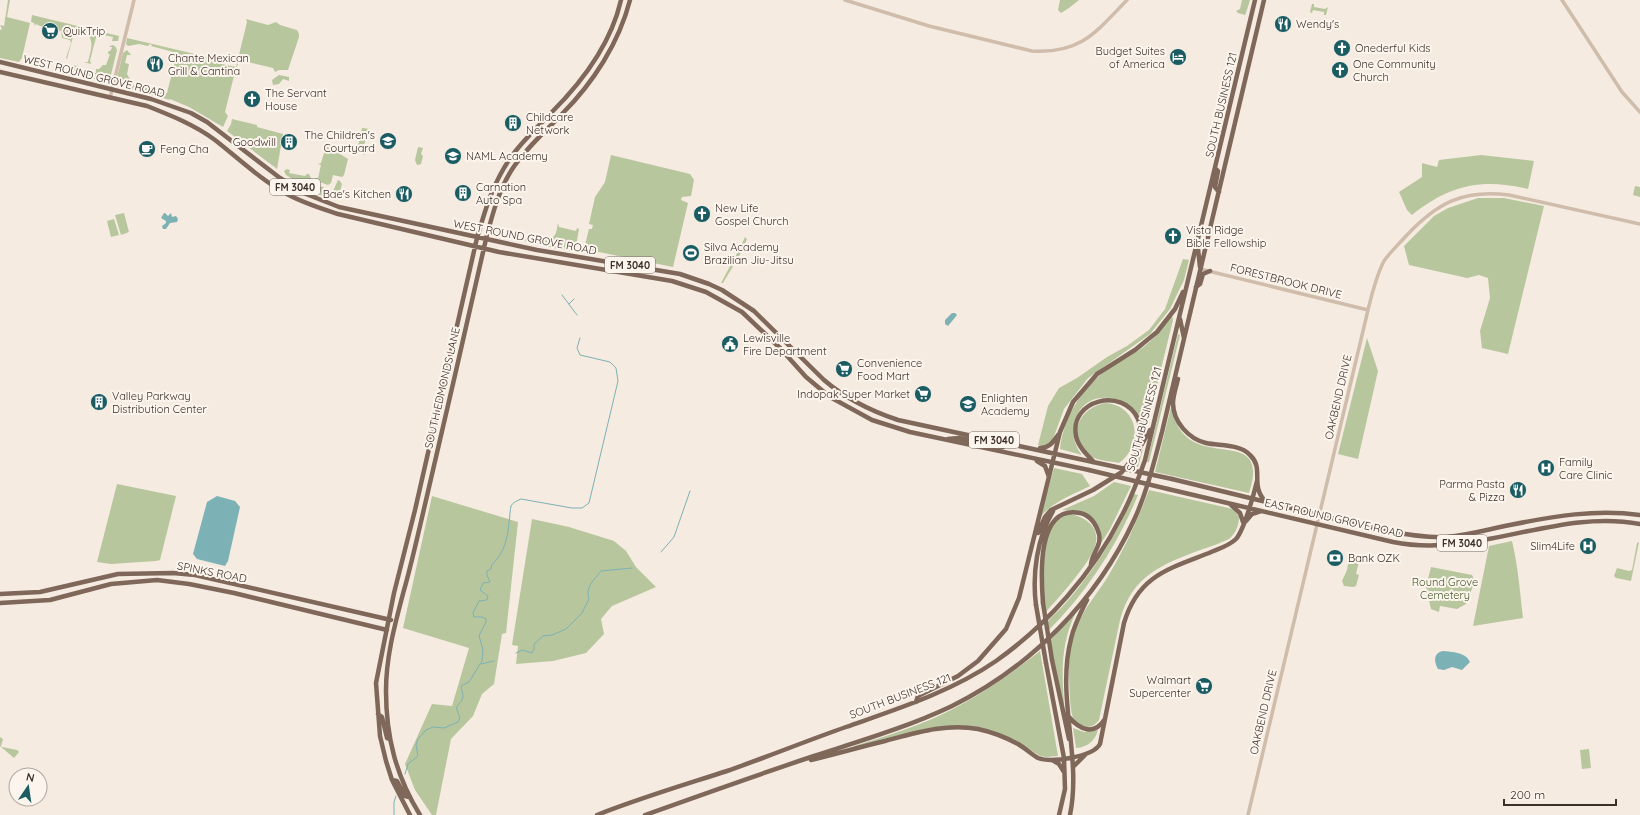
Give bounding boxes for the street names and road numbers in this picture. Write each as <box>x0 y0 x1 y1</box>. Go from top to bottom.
street label: SOUTH BUSINESS 121 <box>1202 51 1240 159</box>
street label: WEST ROUND GROVE ROAD <box>22 52 166 100</box>
road number: FM 3040 <box>270 179 320 195</box>
street label: WEST ROUND GROVE ROAD <box>452 216 598 258</box>
road number: FM 3040 <box>605 257 655 273</box>
street label: FORESTBROOK DRIVE <box>1229 260 1343 302</box>
street label: SOUTH EDMONDS LANE <box>421 326 463 450</box>
street label: OAKBEND DRIVE <box>1321 353 1355 441</box>
street label: SOUTH BUSINESS 121 <box>1123 365 1165 473</box>
road number: FM 3040 <box>969 432 1019 448</box>
street label: EAST ROUND GROVE ROAD <box>1263 495 1405 541</box>
road number: FM 3040 <box>1437 535 1487 551</box>
street label: SPINKS ROAD <box>176 558 248 586</box>
street label: OAKBEND DRIVE <box>1246 668 1280 756</box>
street label: SOUTH BUSINESS 121 <box>847 670 953 722</box>

